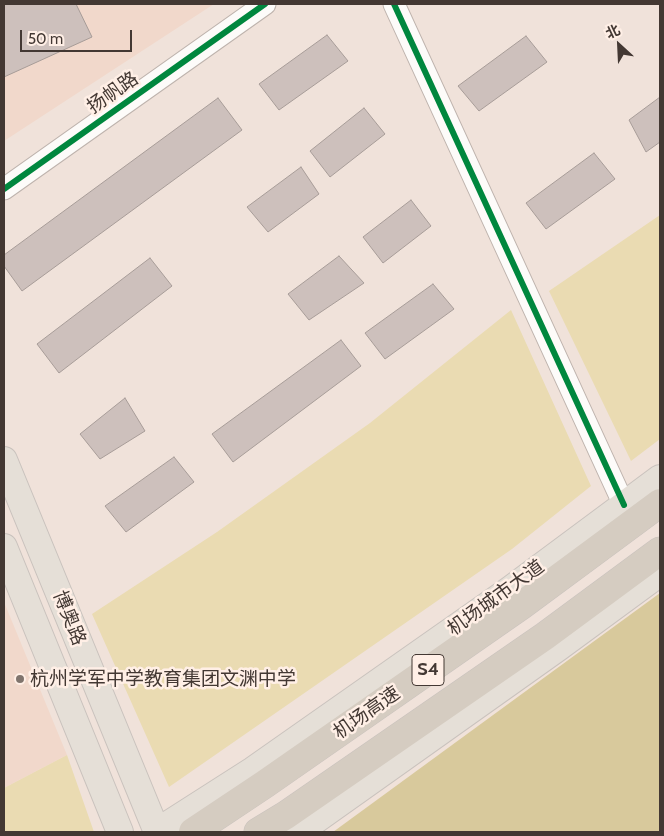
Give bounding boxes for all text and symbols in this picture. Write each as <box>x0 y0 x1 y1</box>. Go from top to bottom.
scale bar <box>22 20 135 52</box>
north arrow <box>594 20 644 70</box>
text: 北 <box>603 20 623 43</box>
text: 50 m <box>28 30 63 48</box>
street label: 扬帆路 <box>83 67 143 119</box>
street label: 机场城市大道 <box>443 555 549 641</box>
street label: 博奥路 <box>48 587 90 649</box>
road number: S4 <box>412 654 444 686</box>
place label: 杭州学军中学教育集团文渊中学 <box>30 668 296 690</box>
marker: 杭州学军中学教育集团文渊中学 <box>14 673 26 685</box>
street label: 机场高速 <box>329 682 405 744</box>

